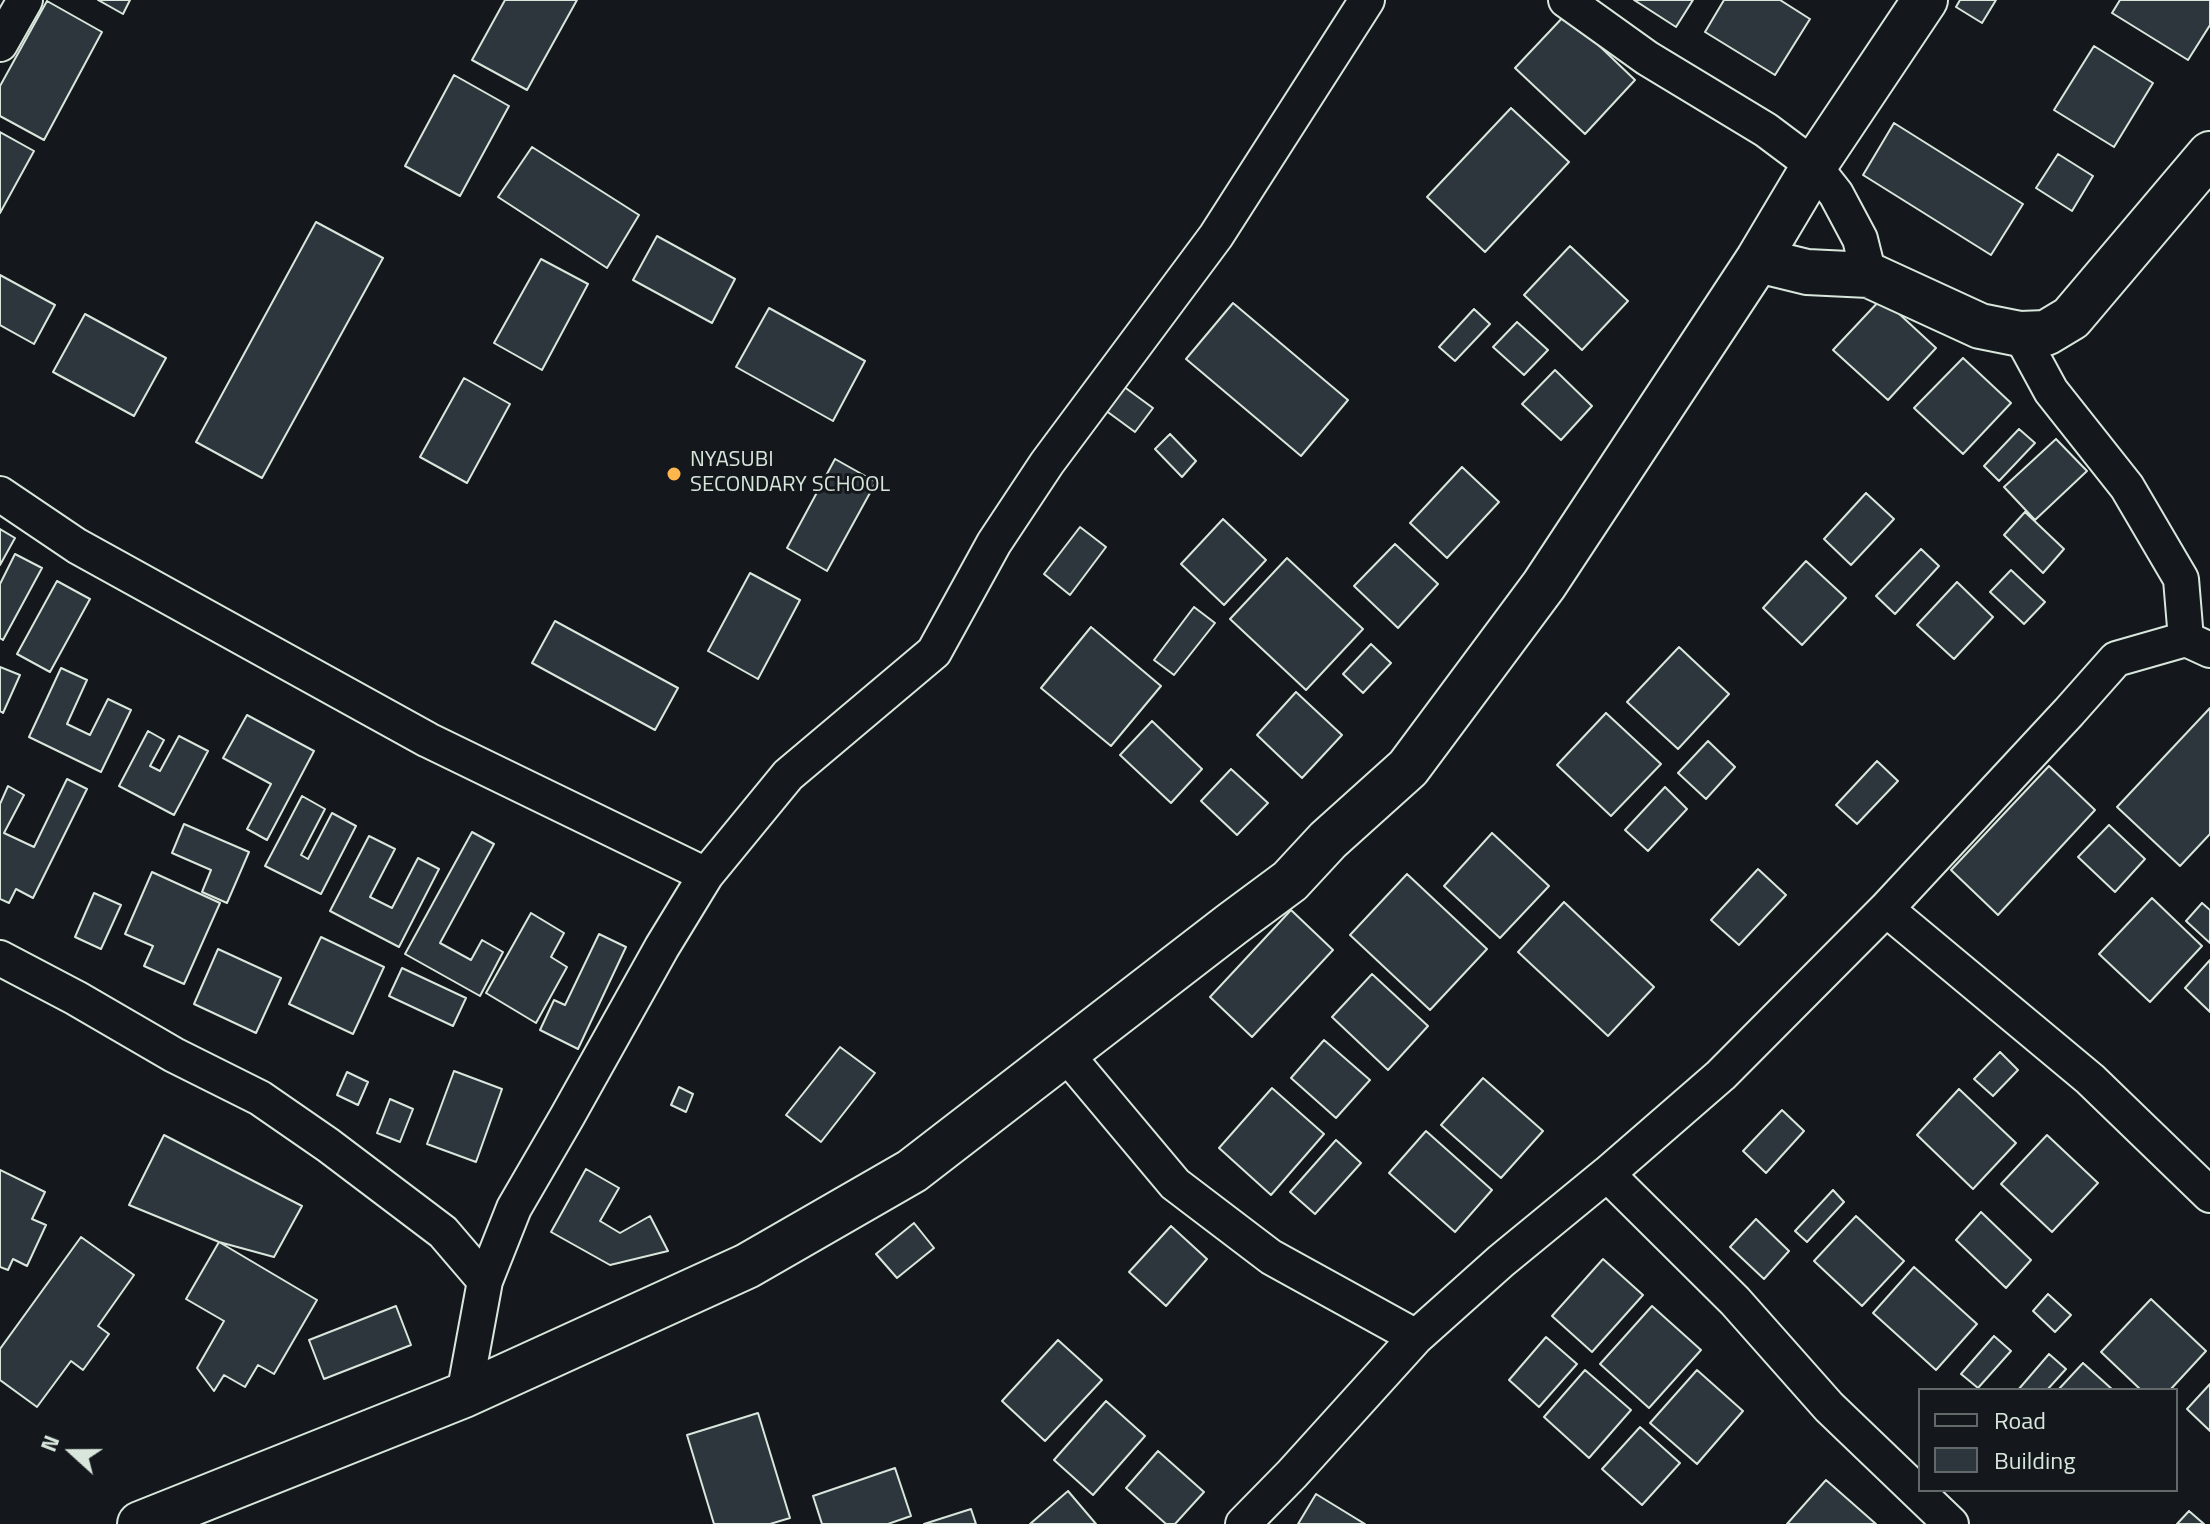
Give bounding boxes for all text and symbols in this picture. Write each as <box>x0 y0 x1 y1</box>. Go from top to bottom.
place label: NYASUBI SECONDARY SCHOOL <box>690 448 890 500</box>
marker: NYASUBI SECONDARY SCHOOL <box>665 465 683 483</box>
legend <box>1918 1388 2178 1492</box>
text: Road <box>1994 1402 2046 1438</box>
north arrow <box>32 1412 112 1492</box>
text: N <box>31 1430 68 1457</box>
text: Building <box>1994 1442 2076 1478</box>

